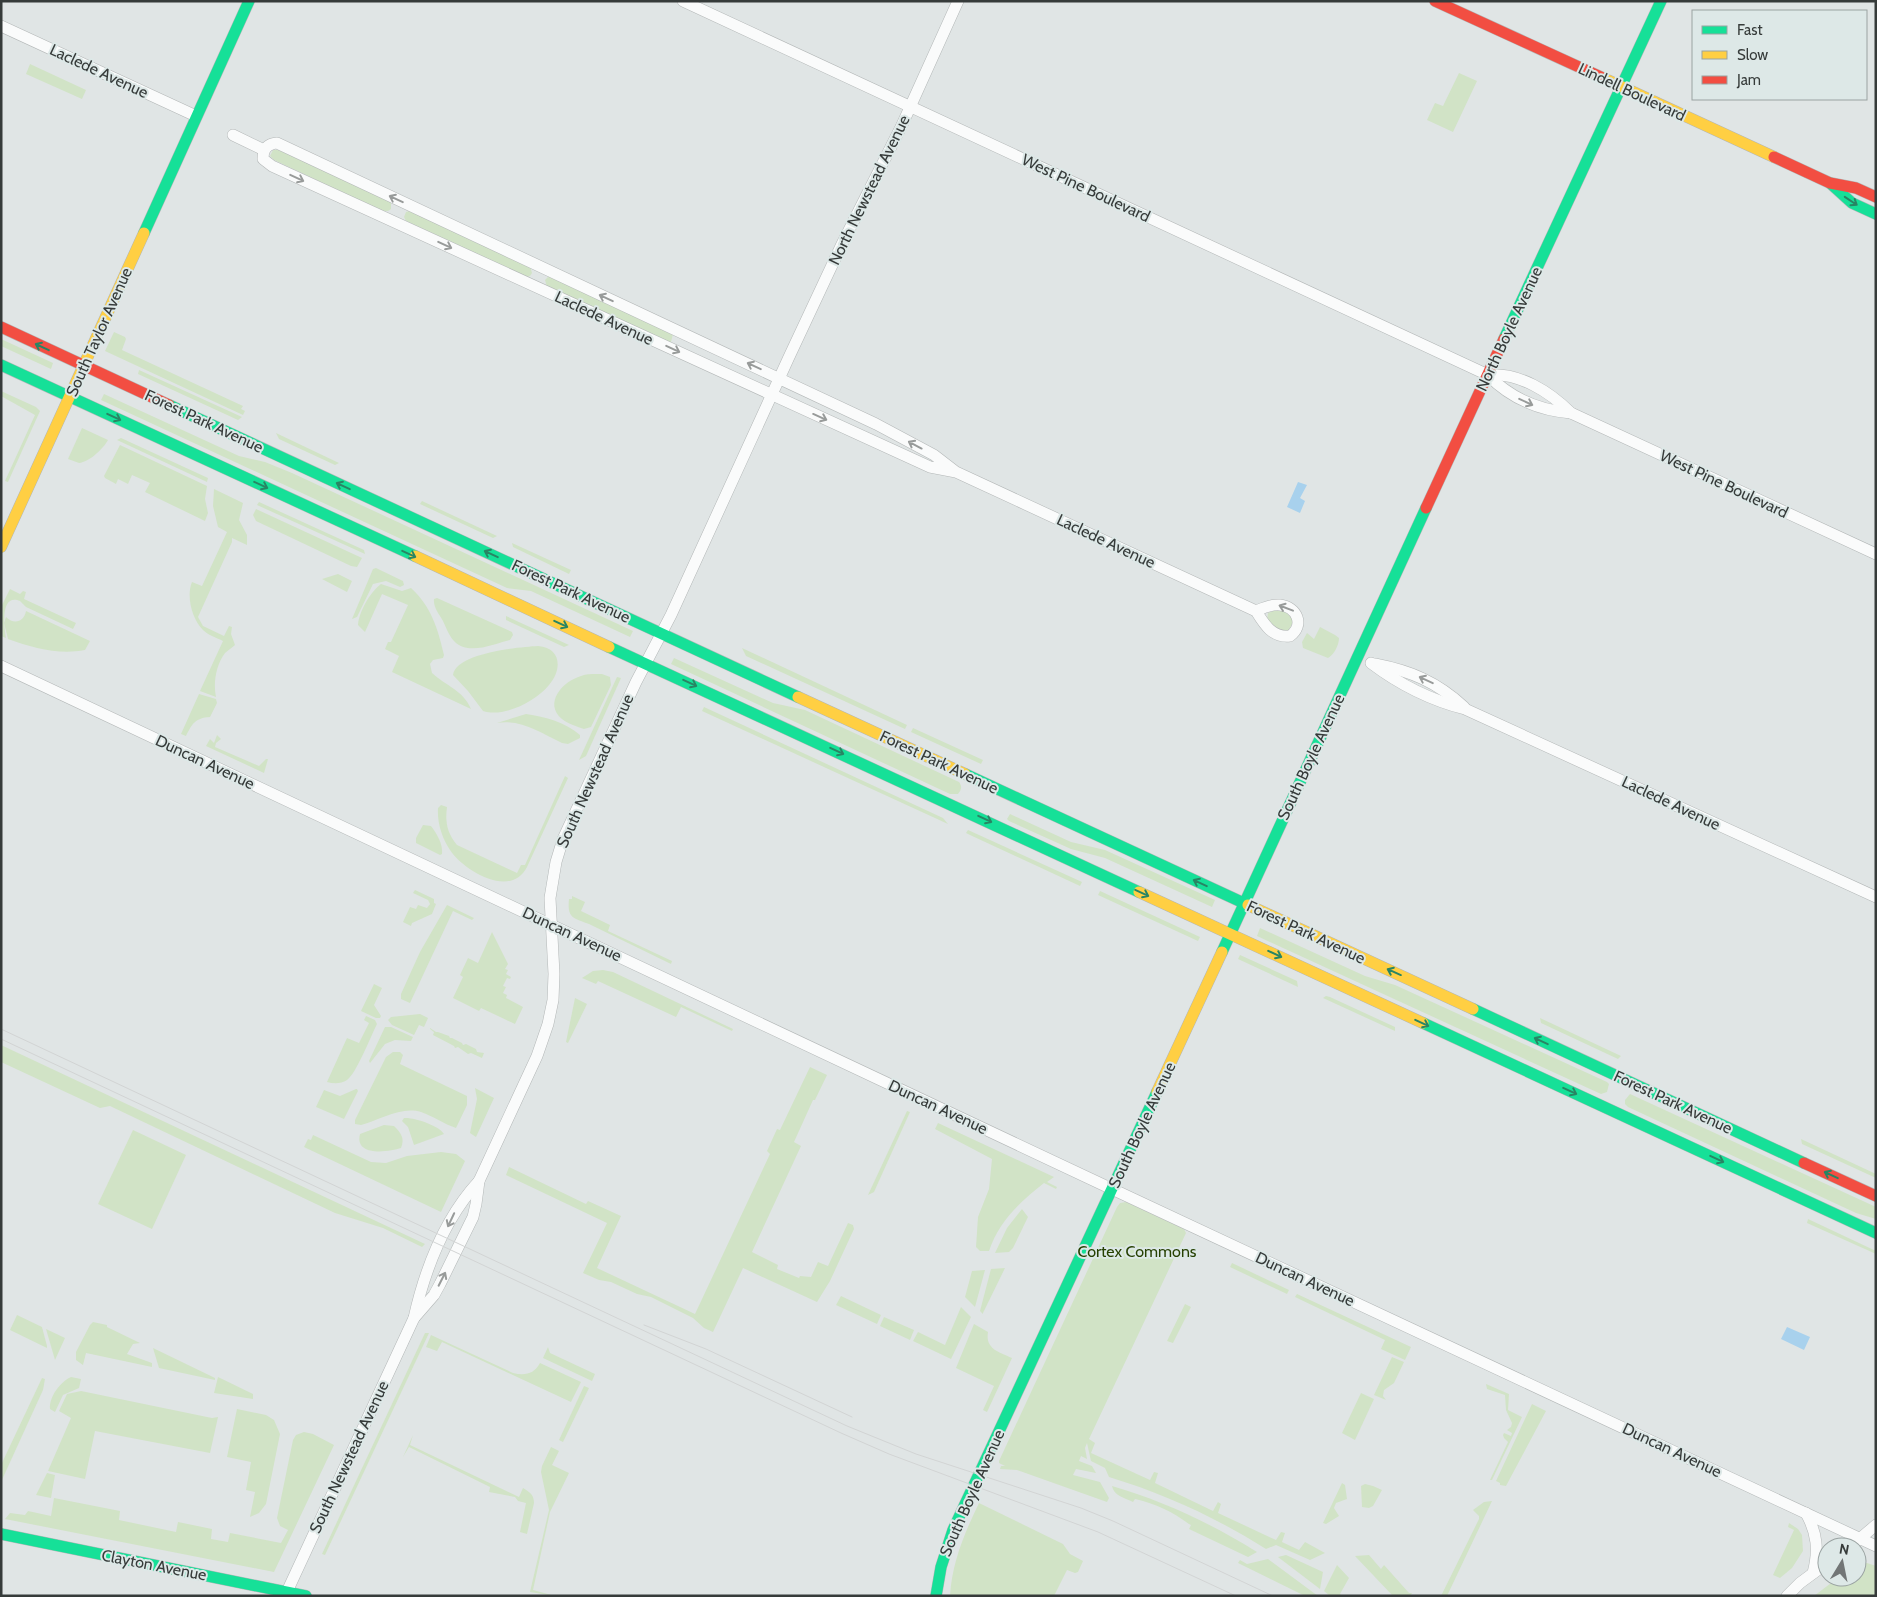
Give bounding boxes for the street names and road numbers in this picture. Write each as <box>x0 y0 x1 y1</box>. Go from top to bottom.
street label: Laclede Avenue <box>47 40 151 102</box>
street label: Lindell Boulevard <box>1575 59 1689 125</box>
street label: North Newstead Avenue <box>824 112 914 268</box>
street label: West Pine Boulevard <box>1019 150 1153 226</box>
street label: North Boyle Avenue <box>1472 264 1546 394</box>
street label: South Taylor Avenue <box>62 265 136 399</box>
street label: Laclede Avenue <box>552 287 656 349</box>
street label: Forest Park Avenue <box>142 385 266 457</box>
street label: West Pine Boulevard <box>1657 446 1791 522</box>
street label: Laclede Avenue <box>1054 510 1158 572</box>
street label: Forest Park Avenue <box>509 555 633 627</box>
street label: South Newstead Avenue <box>553 691 637 851</box>
street label: South Boyle Avenue <box>1274 691 1348 823</box>
street label: Forest Park Avenue <box>877 726 1001 798</box>
street label: Duncan Avenue <box>152 731 258 793</box>
street label: Laclede Avenue <box>1619 772 1723 834</box>
street label: Forest Park Avenue <box>1244 896 1368 968</box>
street label: Duncan Avenue <box>519 903 625 965</box>
street label: South Boyle Avenue <box>1105 1059 1179 1191</box>
street label: Forest Park Avenue <box>1611 1066 1735 1138</box>
street label: Duncan Avenue <box>885 1076 991 1138</box>
street label: Duncan Avenue <box>1252 1248 1358 1310</box>
street label: South Newstead Avenue <box>305 1378 393 1536</box>
street label: Duncan Avenue <box>1619 1419 1725 1481</box>
street label: South Boyle Avenue <box>936 1427 1008 1559</box>
street label: Clayton Avenue <box>100 1546 208 1584</box>

